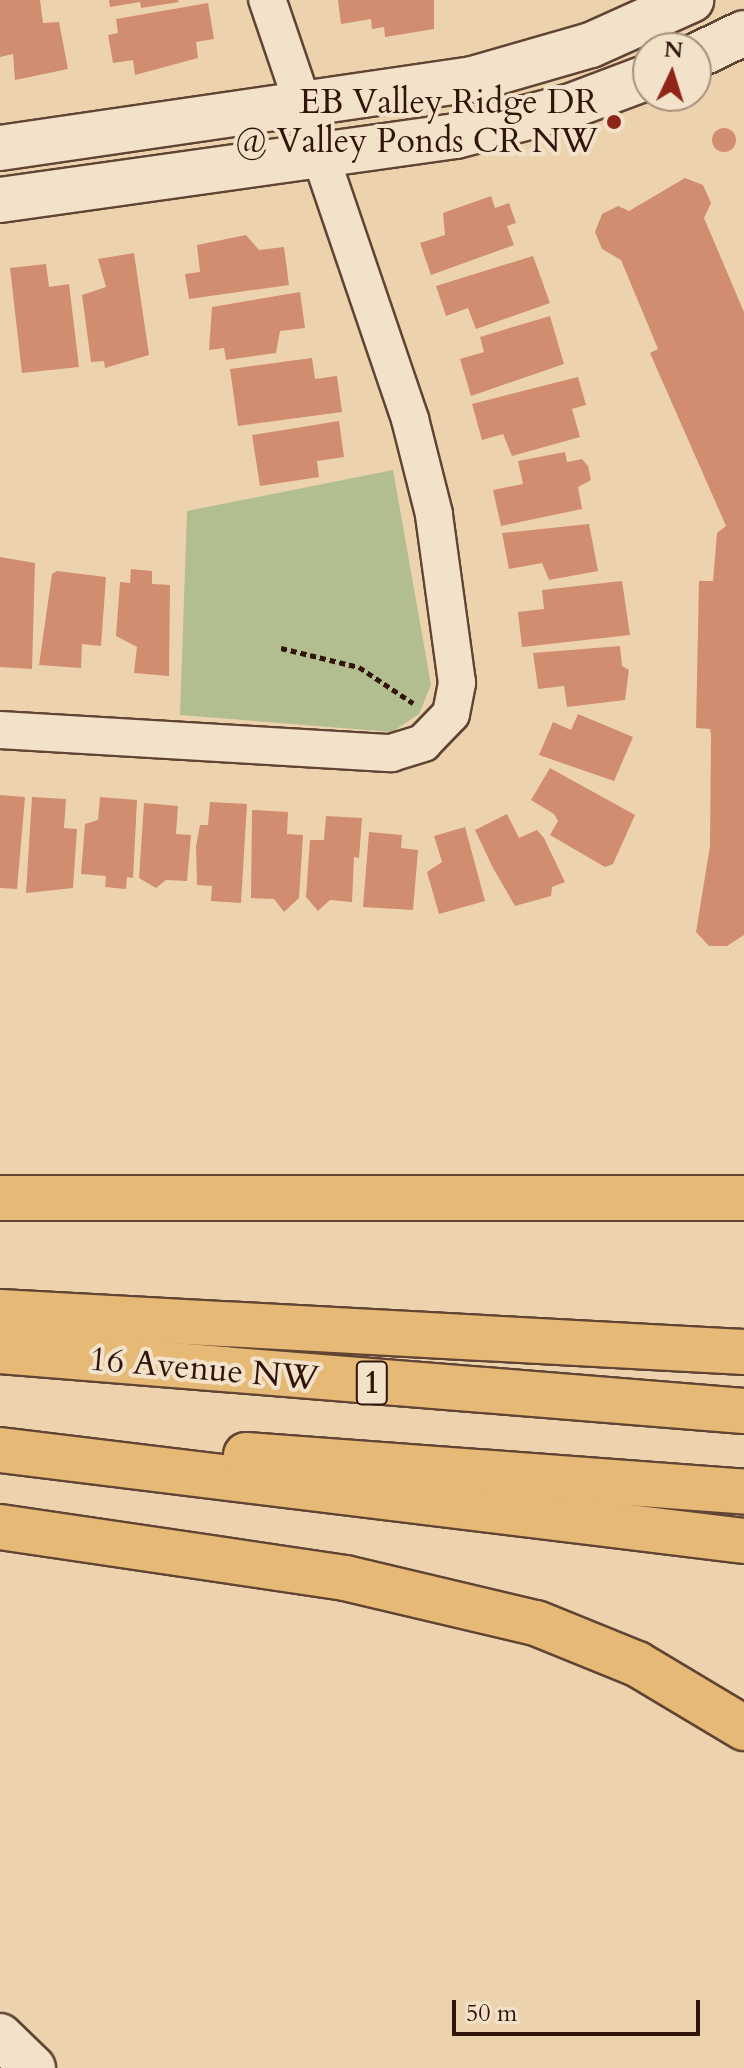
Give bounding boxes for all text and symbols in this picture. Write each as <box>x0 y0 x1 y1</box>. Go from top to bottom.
north arrow <box>632 32 712 112</box>
text: N <box>663 34 684 66</box>
place label: EB Valley Ridge DR @ Valley Ponds CR NW <box>235 82 598 162</box>
marker: EB Valley Ridge DR @ Valley Ponds CR NW <box>605 113 623 131</box>
street label: 16 Avenue NW <box>88 1339 320 1399</box>
road number: 1 <box>354 1355 390 1411</box>
scale bar <box>456 1984 704 2034</box>
text: 50 m <box>466 1997 517 2030</box>

